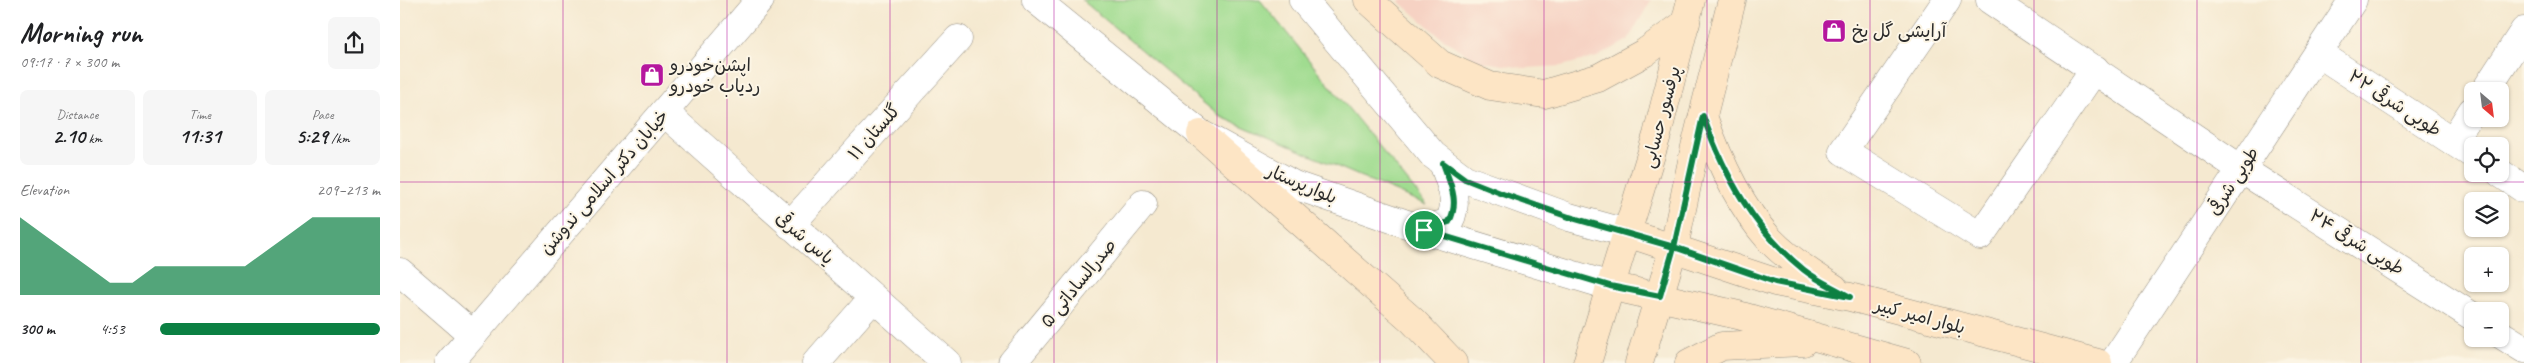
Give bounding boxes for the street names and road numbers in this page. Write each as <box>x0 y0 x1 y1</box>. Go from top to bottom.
street label: پرفسور حسابی <box>1637 64 1686 171</box>
street label: طوبی شرقی ۲۲ <box>2344 64 2446 141</box>
street label: گلستان ۱۱ <box>843 99 905 165</box>
street label: خيابان دکتر اسلامی ندوشن <box>535 105 673 259</box>
street label: طوبی شرقی <box>2202 142 2263 220</box>
street label: بلوارپرستار <box>1261 159 1341 210</box>
street label: طوبی شرقی ۲۴ <box>2306 203 2409 280</box>
street label: یاس شرقی <box>771 206 839 269</box>
street label: صدرالساداتی ۵ <box>1036 234 1120 332</box>
street label: بلوار امیر کبیر <box>1870 293 1968 339</box>

